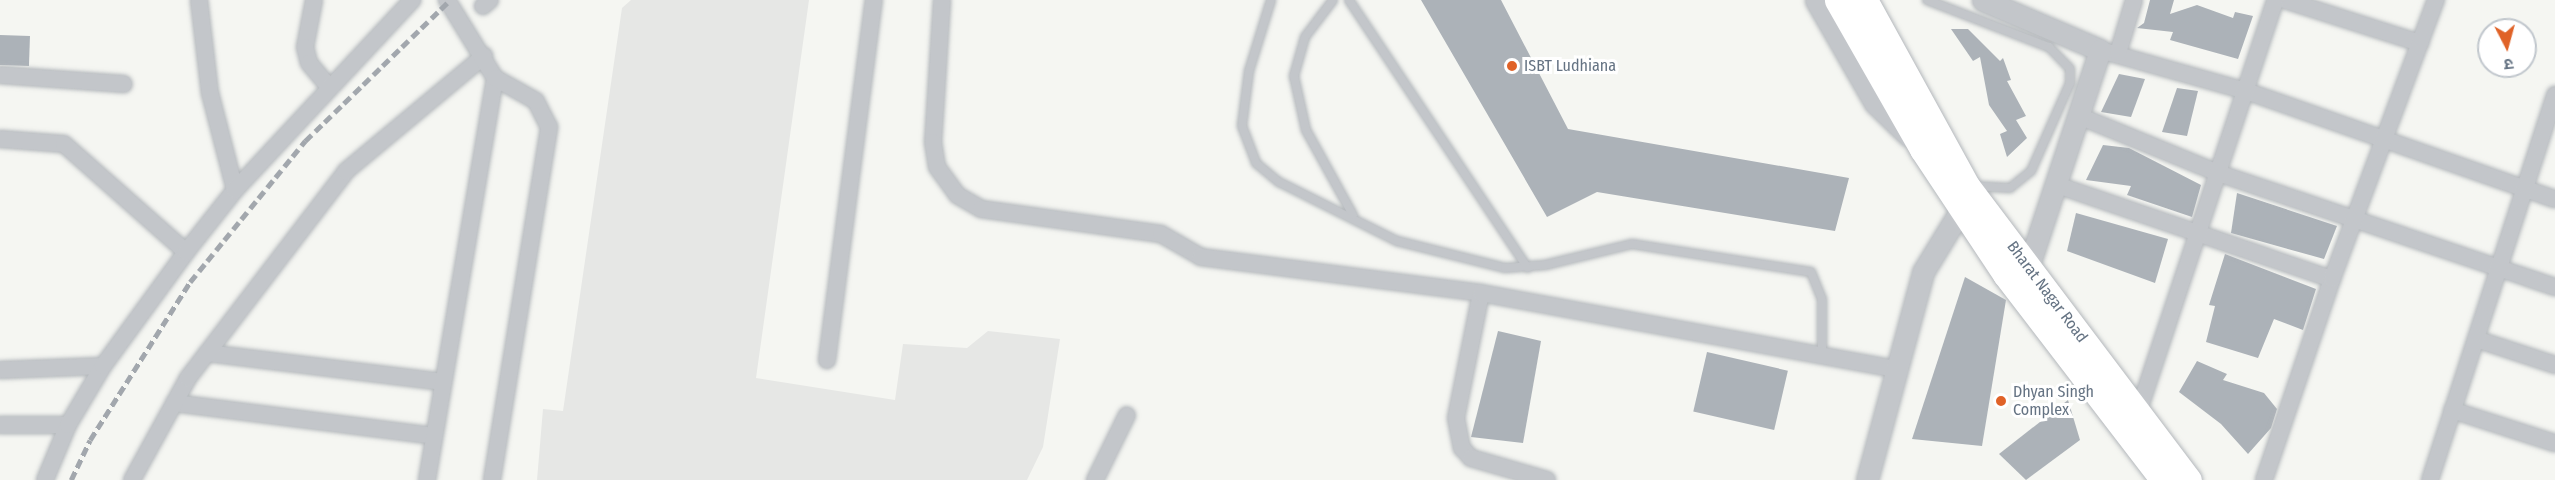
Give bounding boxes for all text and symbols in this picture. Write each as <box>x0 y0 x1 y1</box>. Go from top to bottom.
north arrow <box>2477 18 2537 78</box>
text: उ <box>2503 54 2514 74</box>
place label: ISBT Ludhiana <box>1524 56 1616 76</box>
marker: ISBT Ludhiana <box>1505 59 1519 73</box>
street label: Bharat Nagar Road <box>2003 238 2091 346</box>
place label: Dhyan Singh Complex <box>2013 382 2094 420</box>
marker: Dhyan Singh Complex <box>1994 394 2008 408</box>

